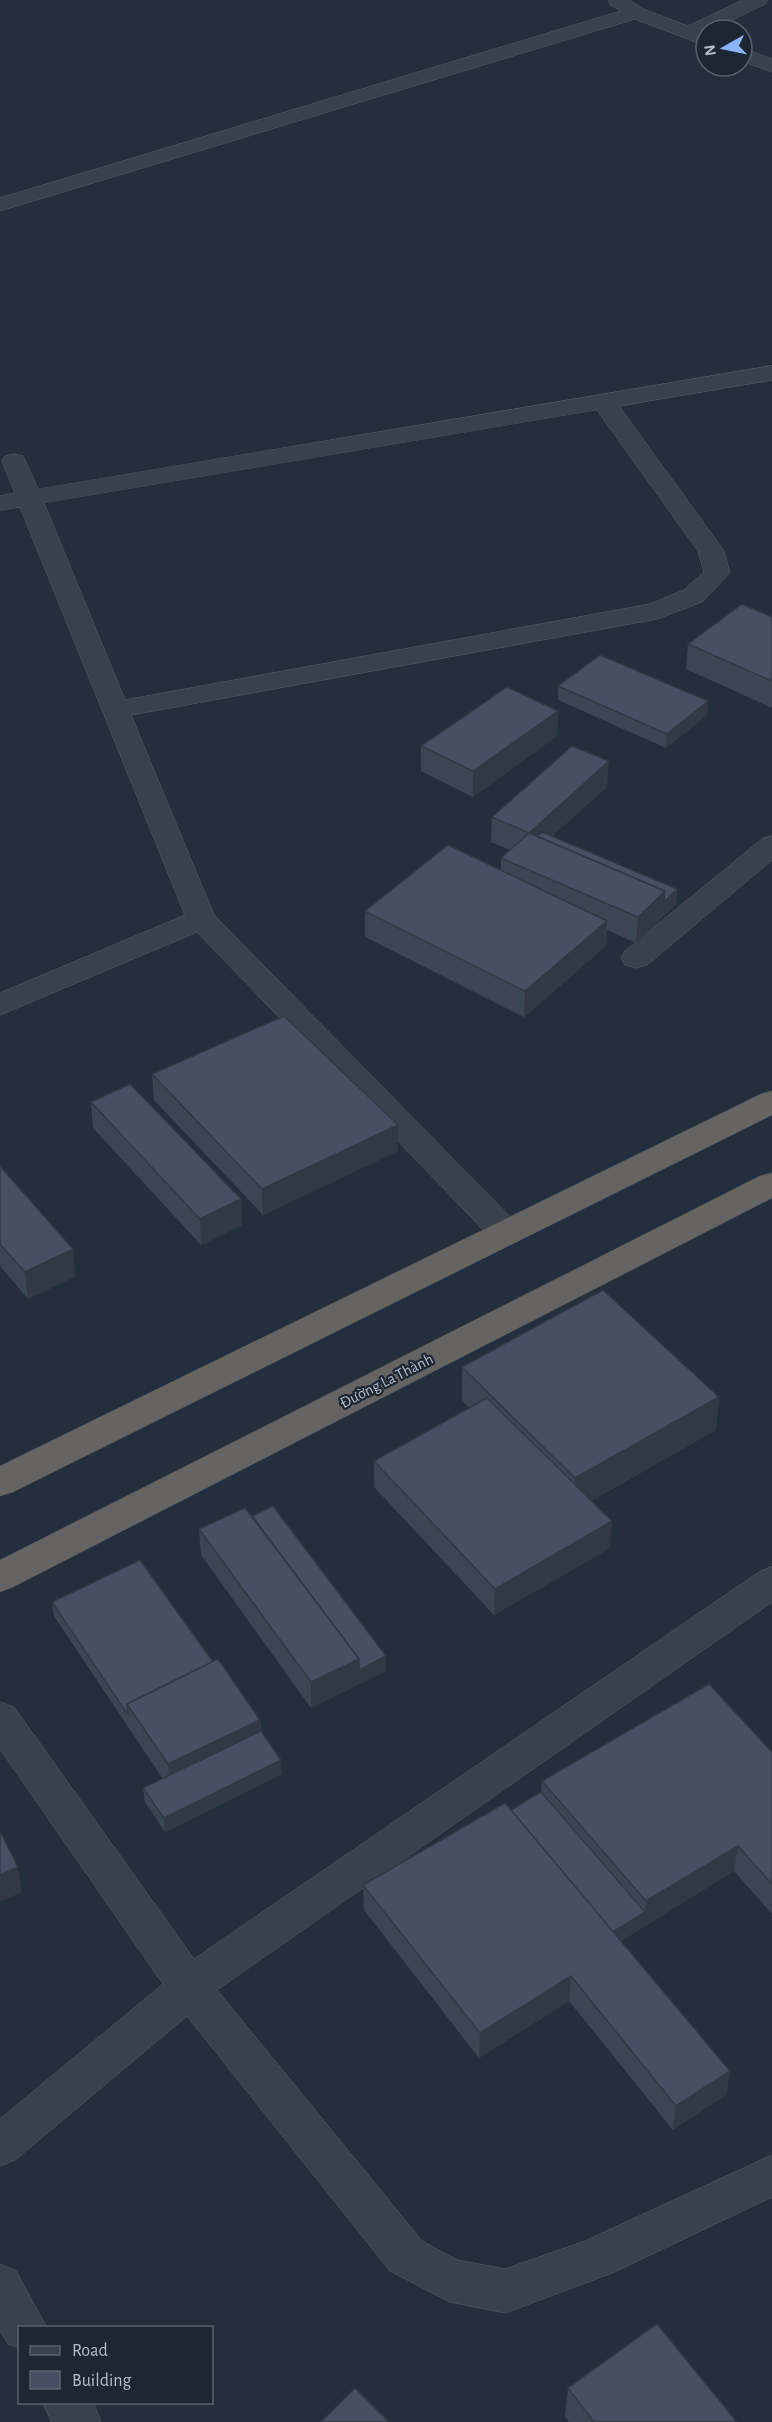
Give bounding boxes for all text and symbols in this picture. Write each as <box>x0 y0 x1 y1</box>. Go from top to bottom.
north arrow <box>694 18 754 78</box>
text: N <box>701 43 719 57</box>
street label: Đường La Thành <box>337 1351 436 1411</box>
legend <box>18 2326 213 2404</box>
text: Road <box>72 2342 108 2360</box>
text: Building <box>72 2372 132 2390</box>

